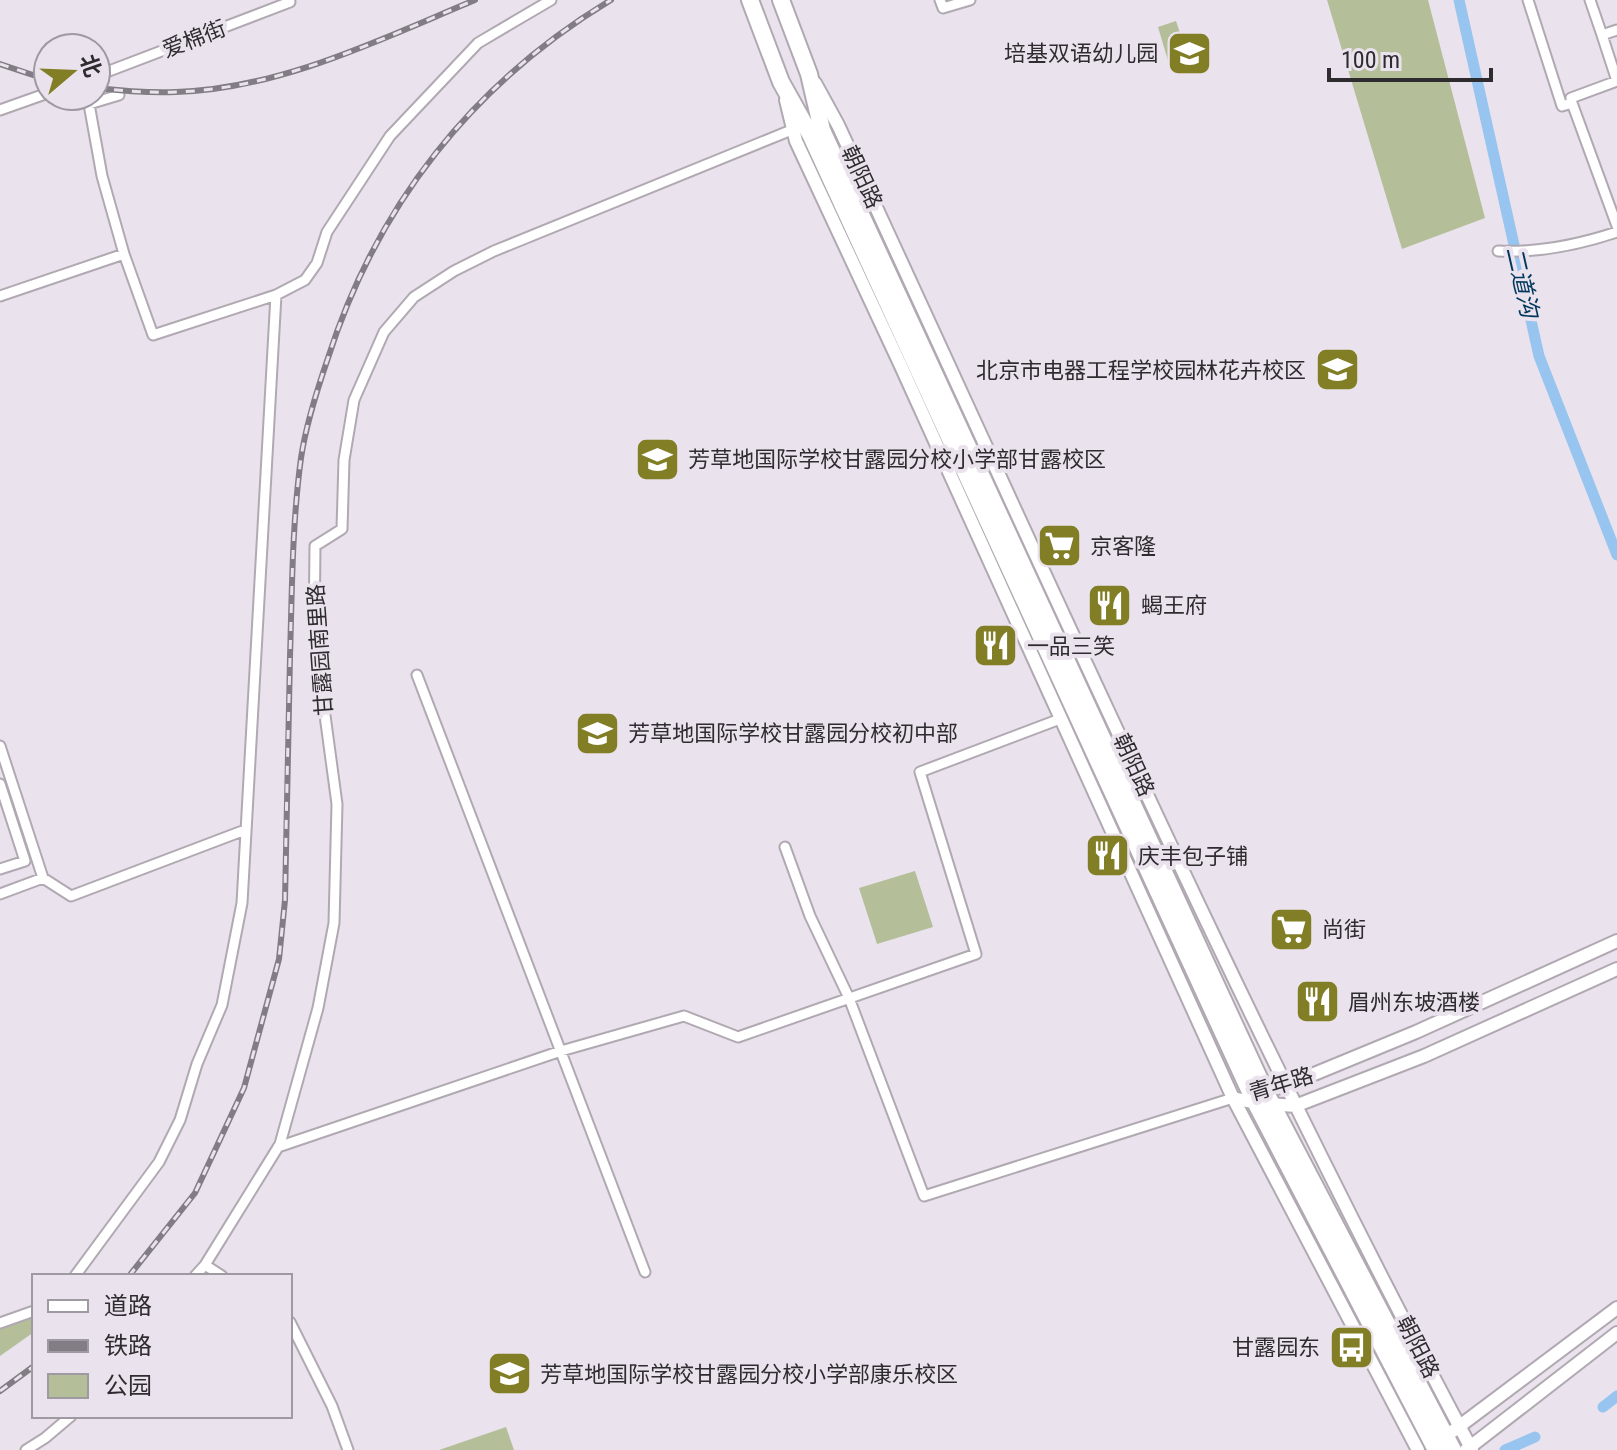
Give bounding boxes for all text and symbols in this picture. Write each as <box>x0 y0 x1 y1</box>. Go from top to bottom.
street label: 爱棉街 <box>159 16 229 62</box>
school or university icon: 培基双语幼儿园 <box>1165 29 1213 77</box>
north arrow <box>32 32 112 112</box>
scale bar <box>1329 32 1491 82</box>
place label: 培基双语幼儿园 <box>1004 41 1158 66</box>
text: 100 m <box>1341 46 1400 74</box>
text: 北 <box>75 51 106 80</box>
street label: 朝阳路 <box>837 142 887 212</box>
water label: 二道沟 <box>1500 244 1544 323</box>
school or university icon: 北京市电器工程学校园林花卉校区 <box>1313 346 1361 394</box>
place label: 北京市电器工程学校园林花卉校区 <box>976 358 1306 383</box>
school or university icon: 芳草地国际学校甘露园分校小学部甘露校区 <box>633 435 681 483</box>
place label: 芳草地国际学校甘露园分校小学部甘露校区 <box>688 447 1106 472</box>
supermarket icon: 京客隆 <box>1035 522 1083 570</box>
place label: 京客隆 <box>1090 534 1156 559</box>
restaurant icon: 蝎王府 <box>1086 581 1134 629</box>
street label: 甘露园南里路 <box>303 583 337 717</box>
place label: 蝎王府 <box>1141 593 1207 618</box>
restaurant icon: 一品三笑 <box>972 622 1020 670</box>
place label: 一品三笑 <box>1027 634 1115 659</box>
school or university icon: 芳草地国际学校甘露园分校初中部 <box>573 709 621 757</box>
place label: 芳草地国际学校甘露园分校初中部 <box>628 721 958 746</box>
street label: 朝阳路 <box>1109 730 1159 800</box>
restaurant icon: 庆丰包子铺 <box>1083 832 1131 880</box>
place label: 庆丰包子铺 <box>1138 844 1248 869</box>
supermarket icon: 尚街 <box>1267 905 1315 953</box>
place label: 尚街 <box>1322 917 1366 942</box>
restaurant icon: 眉州东坡酒楼 <box>1293 978 1341 1026</box>
place label: 眉州东坡酒楼 <box>1348 990 1480 1015</box>
street label: 青年路 <box>1246 1062 1316 1106</box>
legend <box>32 1274 292 1418</box>
text: 道路 <box>104 1292 152 1320</box>
street label: 朝阳路 <box>1392 1312 1444 1382</box>
bus stop icon: 甘露园东 <box>1327 1323 1375 1371</box>
text: 铁路 <box>104 1332 152 1360</box>
place label: 甘露园东 <box>1232 1335 1320 1360</box>
school or university icon: 芳草地国际学校甘露园分校小学部康乐校区 <box>485 1350 533 1398</box>
place label: 芳草地国际学校甘露园分校小学部康乐校区 <box>540 1362 958 1387</box>
text: 公园 <box>104 1372 152 1400</box>

